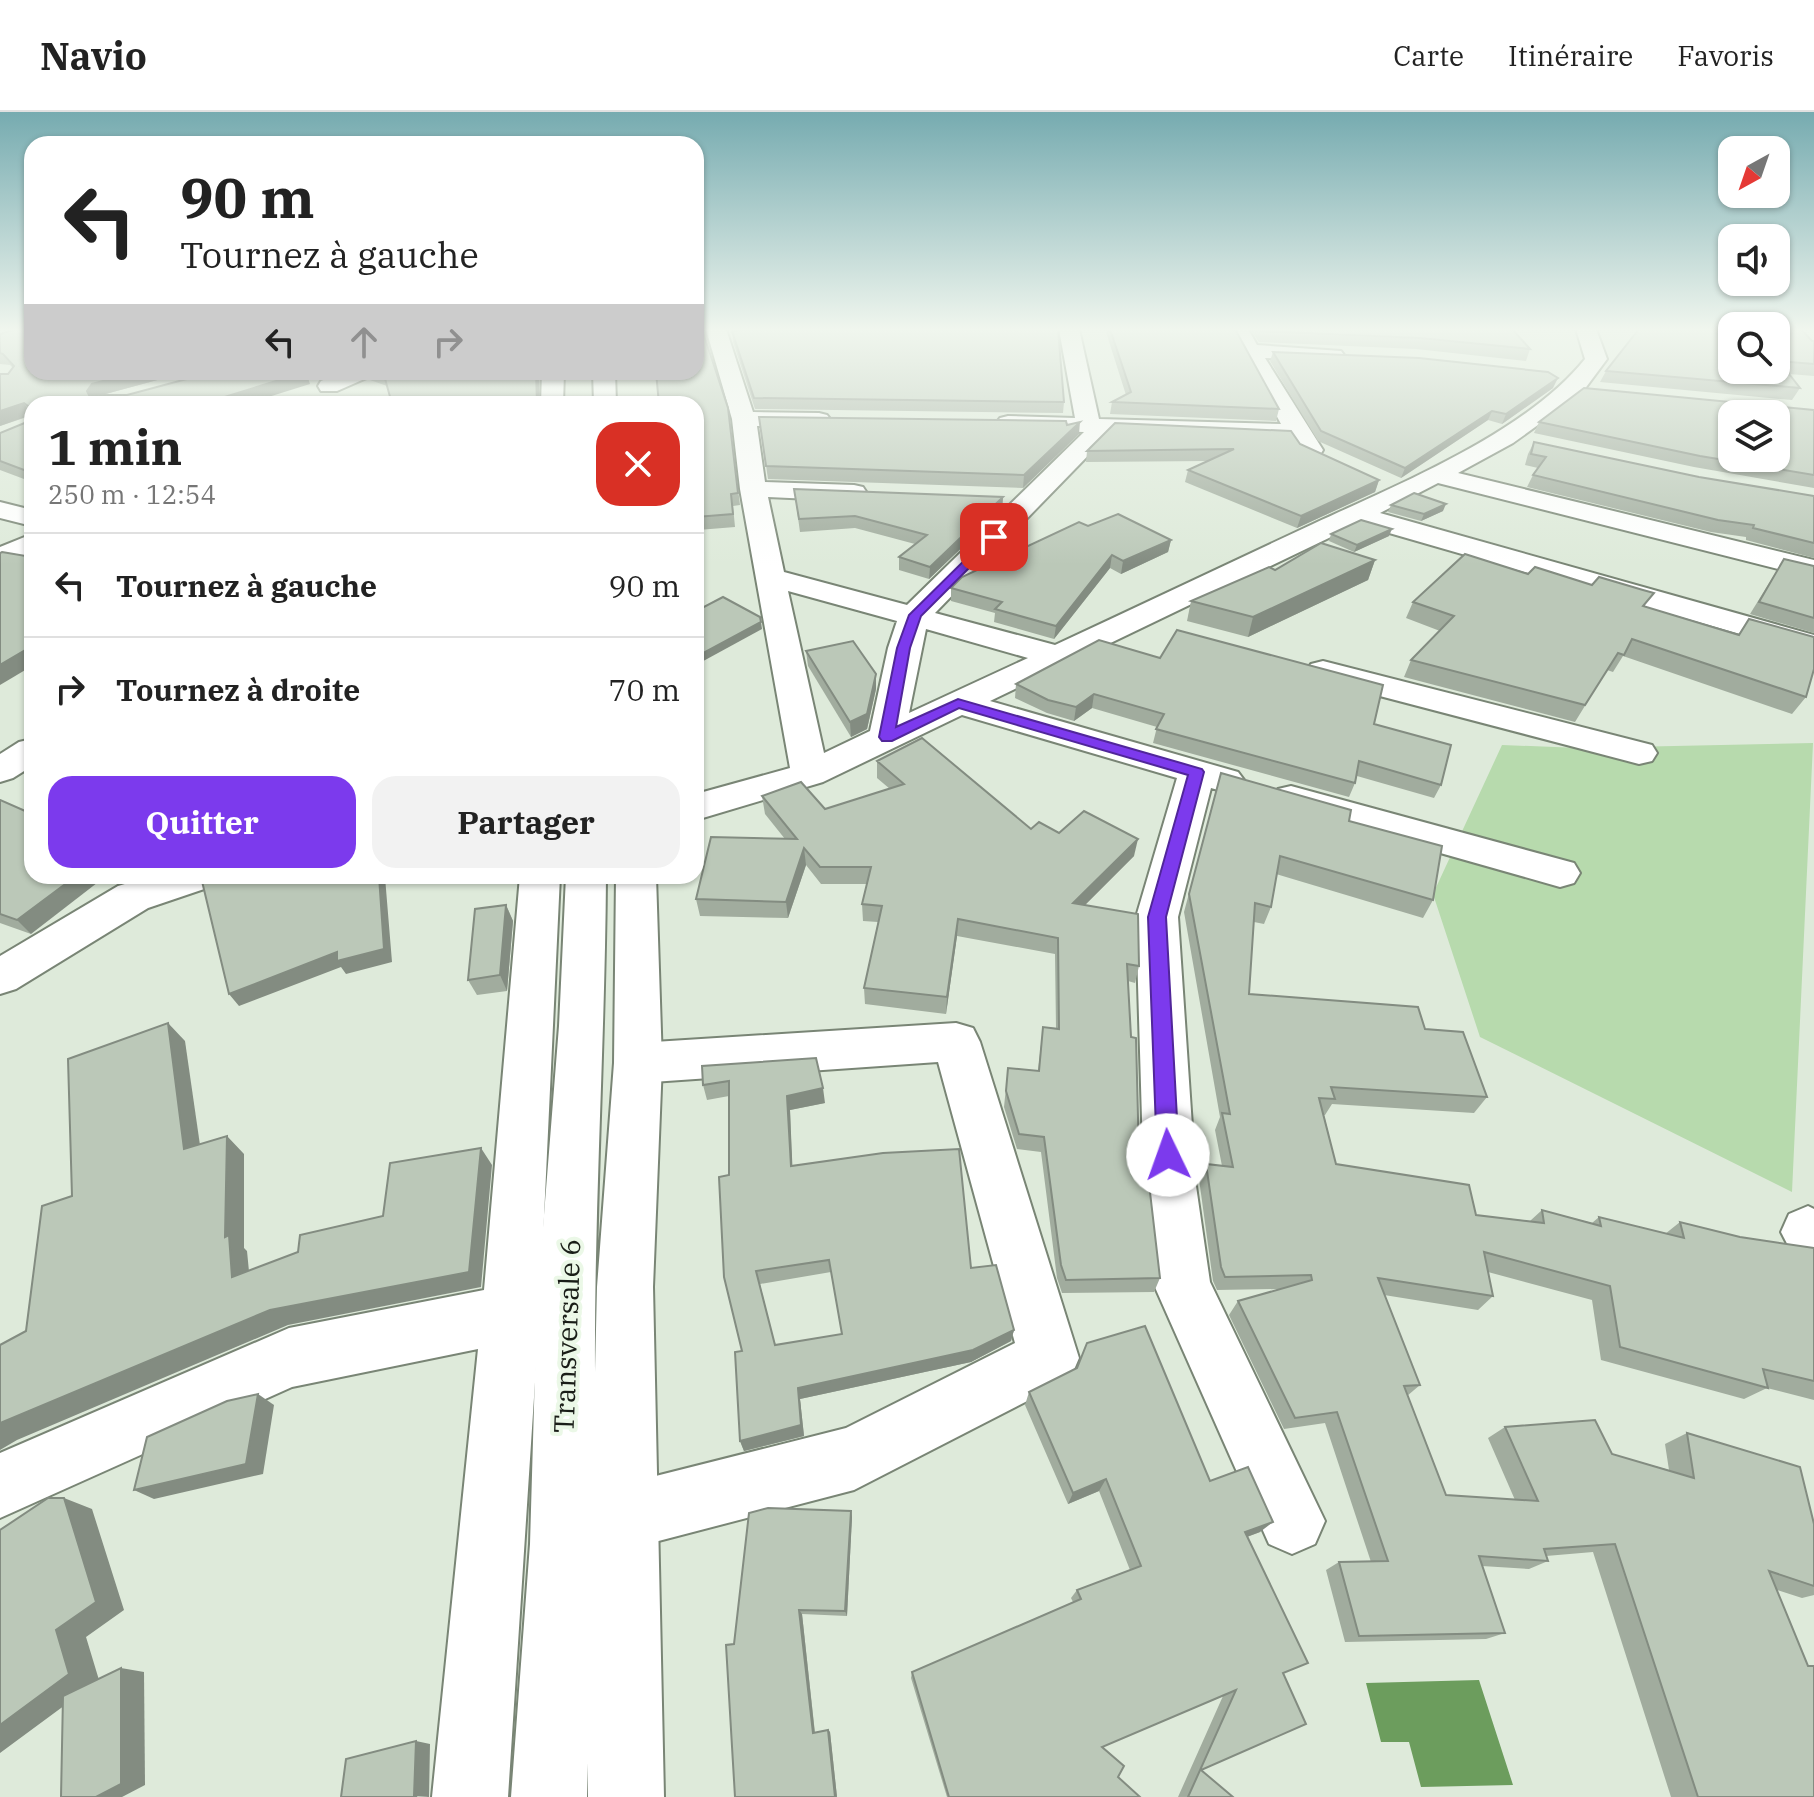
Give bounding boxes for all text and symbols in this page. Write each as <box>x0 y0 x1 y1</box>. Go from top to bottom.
text: Navio <box>40 31 147 80</box>
text: Carte <box>1393 37 1464 74</box>
text: Itinéraire <box>1508 37 1633 74</box>
text: Favoris <box>1677 37 1774 74</box>
north arrow <box>1718 136 1790 208</box>
map controls <box>1718 136 1790 472</box>
text: 90 m <box>180 161 315 233</box>
icon: left <box>48 168 152 272</box>
button: sound <box>1718 224 1790 296</box>
text: Tournez à gauche <box>180 231 479 278</box>
button: search <box>1718 312 1790 384</box>
icon: left <box>258 320 302 364</box>
icon: ahead <box>342 320 386 364</box>
icon: right <box>426 320 470 364</box>
button: layers <box>1718 400 1790 472</box>
text: 1 min <box>48 416 182 478</box>
button: close <box>596 422 680 506</box>
text: 250 m · 12:54 <box>48 477 216 511</box>
pin <box>960 503 1028 571</box>
icon: arrive <box>972 515 1016 559</box>
icon: left <box>48 563 92 607</box>
text: Tournez à gauche <box>116 566 377 605</box>
text: 90 m <box>608 566 680 605</box>
icon: right <box>48 667 92 711</box>
text: Tournez à droite <box>116 670 360 709</box>
text: 70 m <box>608 670 680 709</box>
button: Quitter <box>48 776 356 868</box>
button: Partager <box>372 776 680 868</box>
position arrow <box>1126 1113 1210 1197</box>
street label: Transversale 6 <box>545 1238 588 1434</box>

